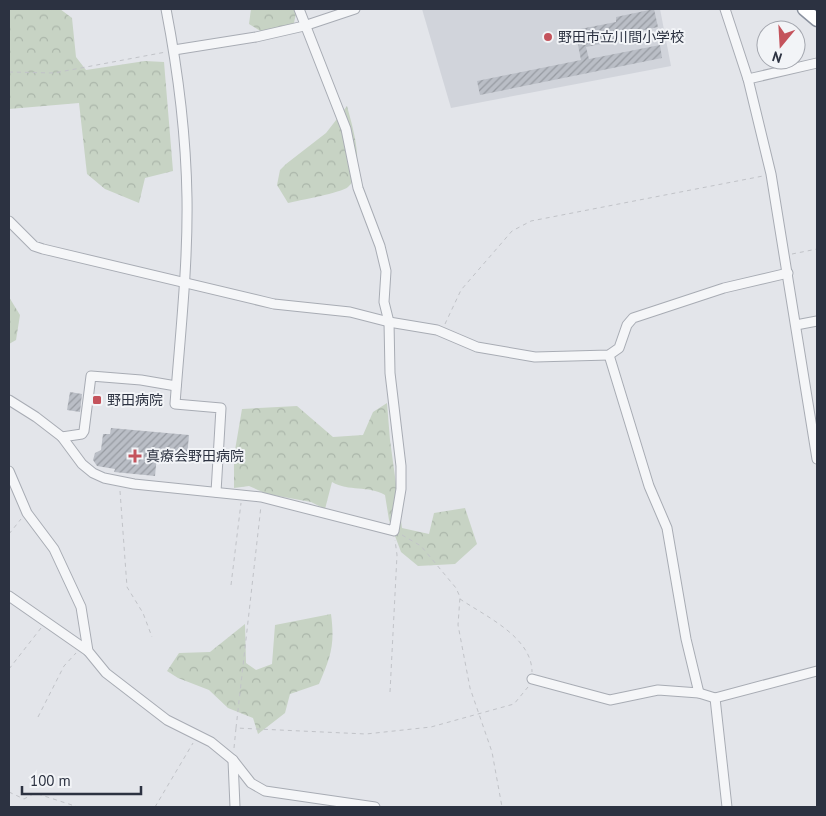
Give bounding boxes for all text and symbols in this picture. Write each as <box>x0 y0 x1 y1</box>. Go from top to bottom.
north arrow <box>756 20 806 70</box>
place label: 野田市立川間小学校 <box>558 28 684 46</box>
marker: 野田市立川間小学校 <box>542 31 554 43</box>
text: N <box>770 47 784 67</box>
place label: 野田病院 <box>107 391 163 409</box>
marker: 野田病院 <box>91 394 103 406</box>
place label: 真療会野田病院 <box>146 447 244 465</box>
marker: 真療会野田病院 <box>128 449 142 463</box>
scale bar <box>22 764 141 796</box>
text: 100 m <box>30 771 71 790</box>

